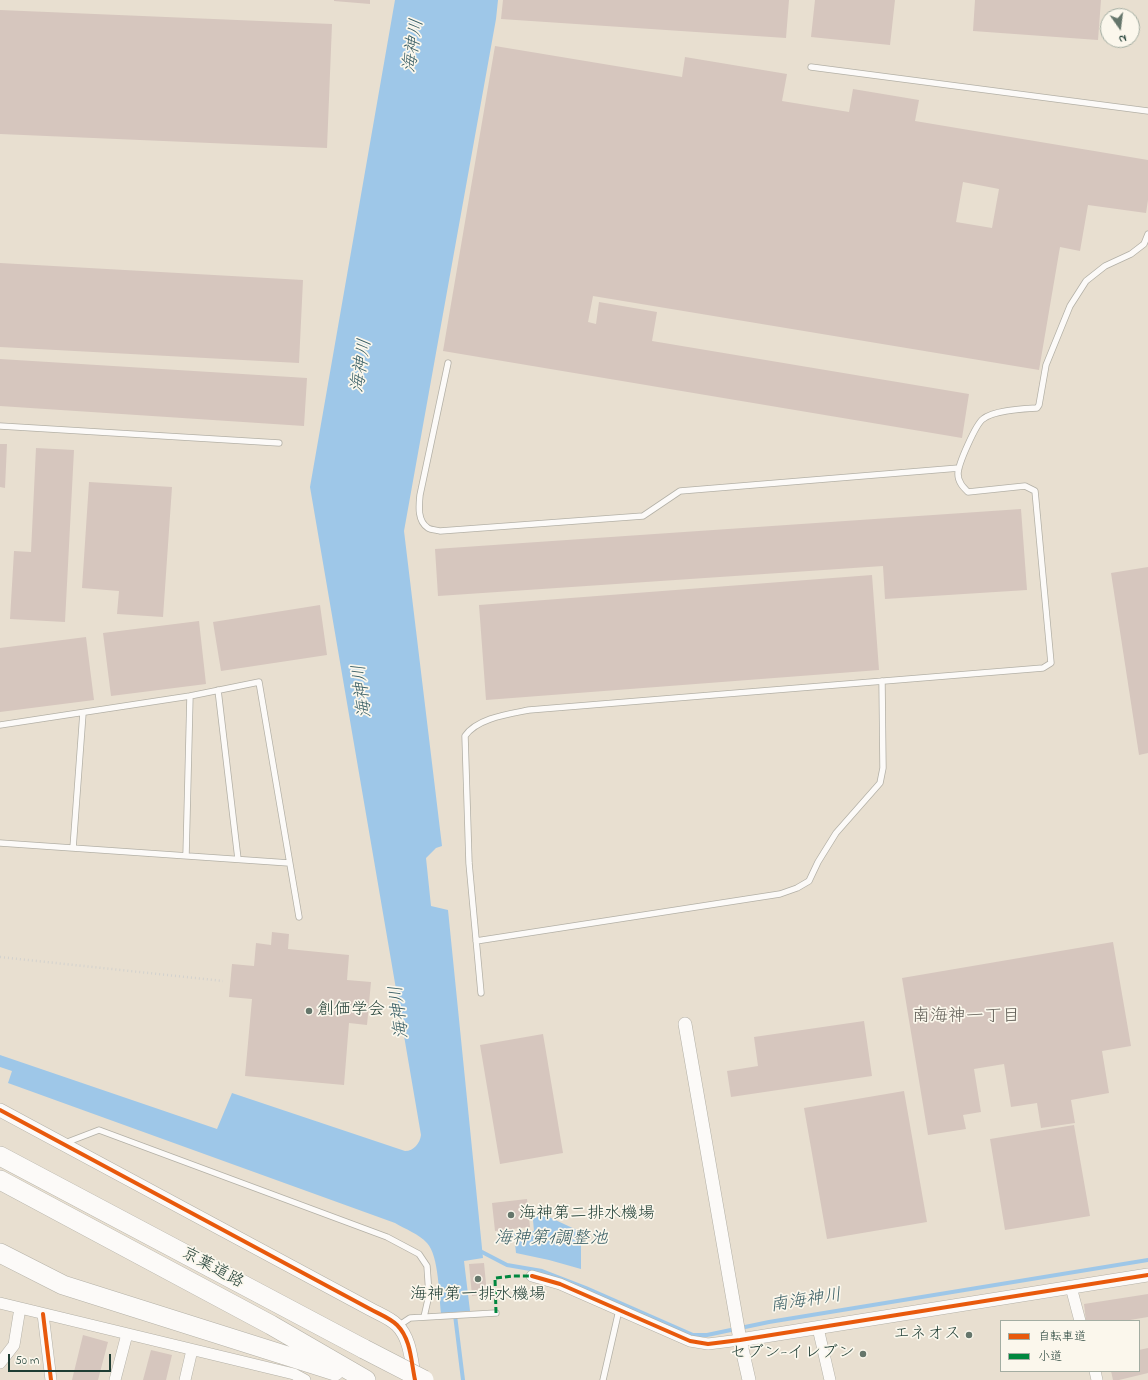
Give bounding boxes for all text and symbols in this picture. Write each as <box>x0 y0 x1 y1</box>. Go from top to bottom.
north arrow <box>1100 8 1140 48</box>
water label: 海神川 <box>400 18 430 74</box>
text: N <box>1117 30 1128 47</box>
water label: 海神川 <box>348 338 378 394</box>
water label: 海神川 <box>350 663 378 719</box>
water label: 海神川 <box>387 984 415 1040</box>
place label: 創価学会 <box>317 1001 385 1021</box>
marker: 創価学会 <box>304 1006 314 1016</box>
district label: 南海神一丁目 <box>912 1007 1020 1029</box>
place label: 海神第二排水機場 <box>519 1205 655 1225</box>
marker: 海神第二排水機場 <box>506 1210 516 1220</box>
water label: 海神第1調整池 <box>494 1229 608 1251</box>
street label: 京葉道路 <box>177 1244 247 1294</box>
marker: 海神第一排水機場 <box>473 1274 483 1284</box>
place label: 海神第一排水機場 <box>410 1286 546 1306</box>
water label: 南海神川 <box>769 1286 843 1318</box>
legend <box>1000 1320 1140 1372</box>
place label: エネオス <box>893 1325 961 1345</box>
text: 自転車道 <box>1038 1328 1086 1346</box>
marker: エネオス <box>964 1330 974 1340</box>
place label: セブン-イレブン <box>730 1344 855 1364</box>
scale bar <box>10 1346 113 1372</box>
text: 小道 <box>1038 1348 1062 1366</box>
marker: セブン-イレブン <box>858 1349 868 1359</box>
text: 50 m <box>15 1352 39 1370</box>

